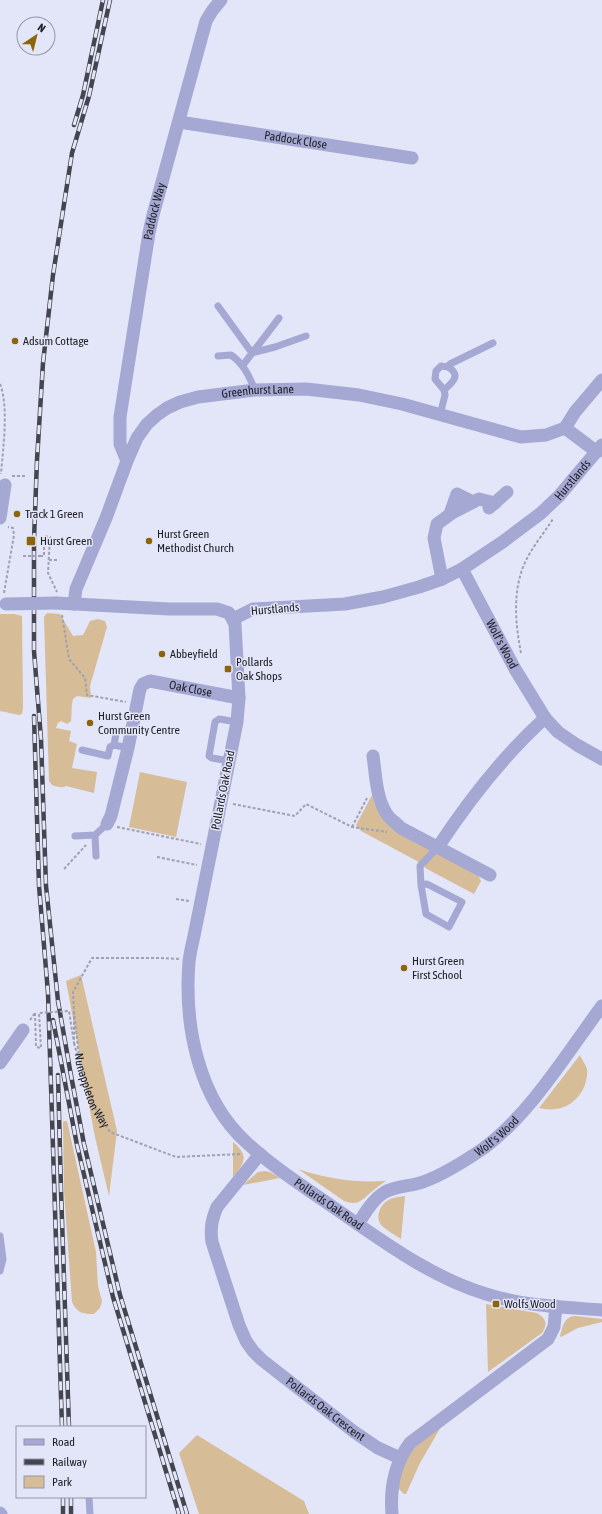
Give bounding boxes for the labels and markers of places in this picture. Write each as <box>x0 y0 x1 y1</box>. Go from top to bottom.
place label: Adsum Cottage <box>23 334 89 348</box>
marker: Adsum Cottage <box>10 336 20 346</box>
place label: Track 1 Green <box>25 507 84 521</box>
marker: Track 1 Green <box>12 509 22 519</box>
place label: Hurst Green Methodist Church <box>157 527 234 555</box>
place label: Hurst Green <box>40 534 92 548</box>
marker: Hurst Green <box>25 535 37 547</box>
marker: Hurst Green Methodist Church <box>144 536 154 546</box>
place label: Abbeyfield <box>170 647 218 661</box>
marker: Abbeyfield <box>157 649 167 659</box>
place label: Pollards Oak Shops <box>236 655 282 683</box>
marker: Pollards Oak Shops <box>223 664 233 674</box>
place label: Hurst Green Community Centre <box>98 709 180 737</box>
marker: Hurst Green Community Centre <box>85 718 95 728</box>
place label: Hurst Green First School <box>412 954 464 982</box>
marker: Hurst Green First School <box>399 963 409 973</box>
place label: Wolfs Wood <box>504 1297 556 1311</box>
marker: Wolfs Wood <box>491 1299 501 1309</box>

